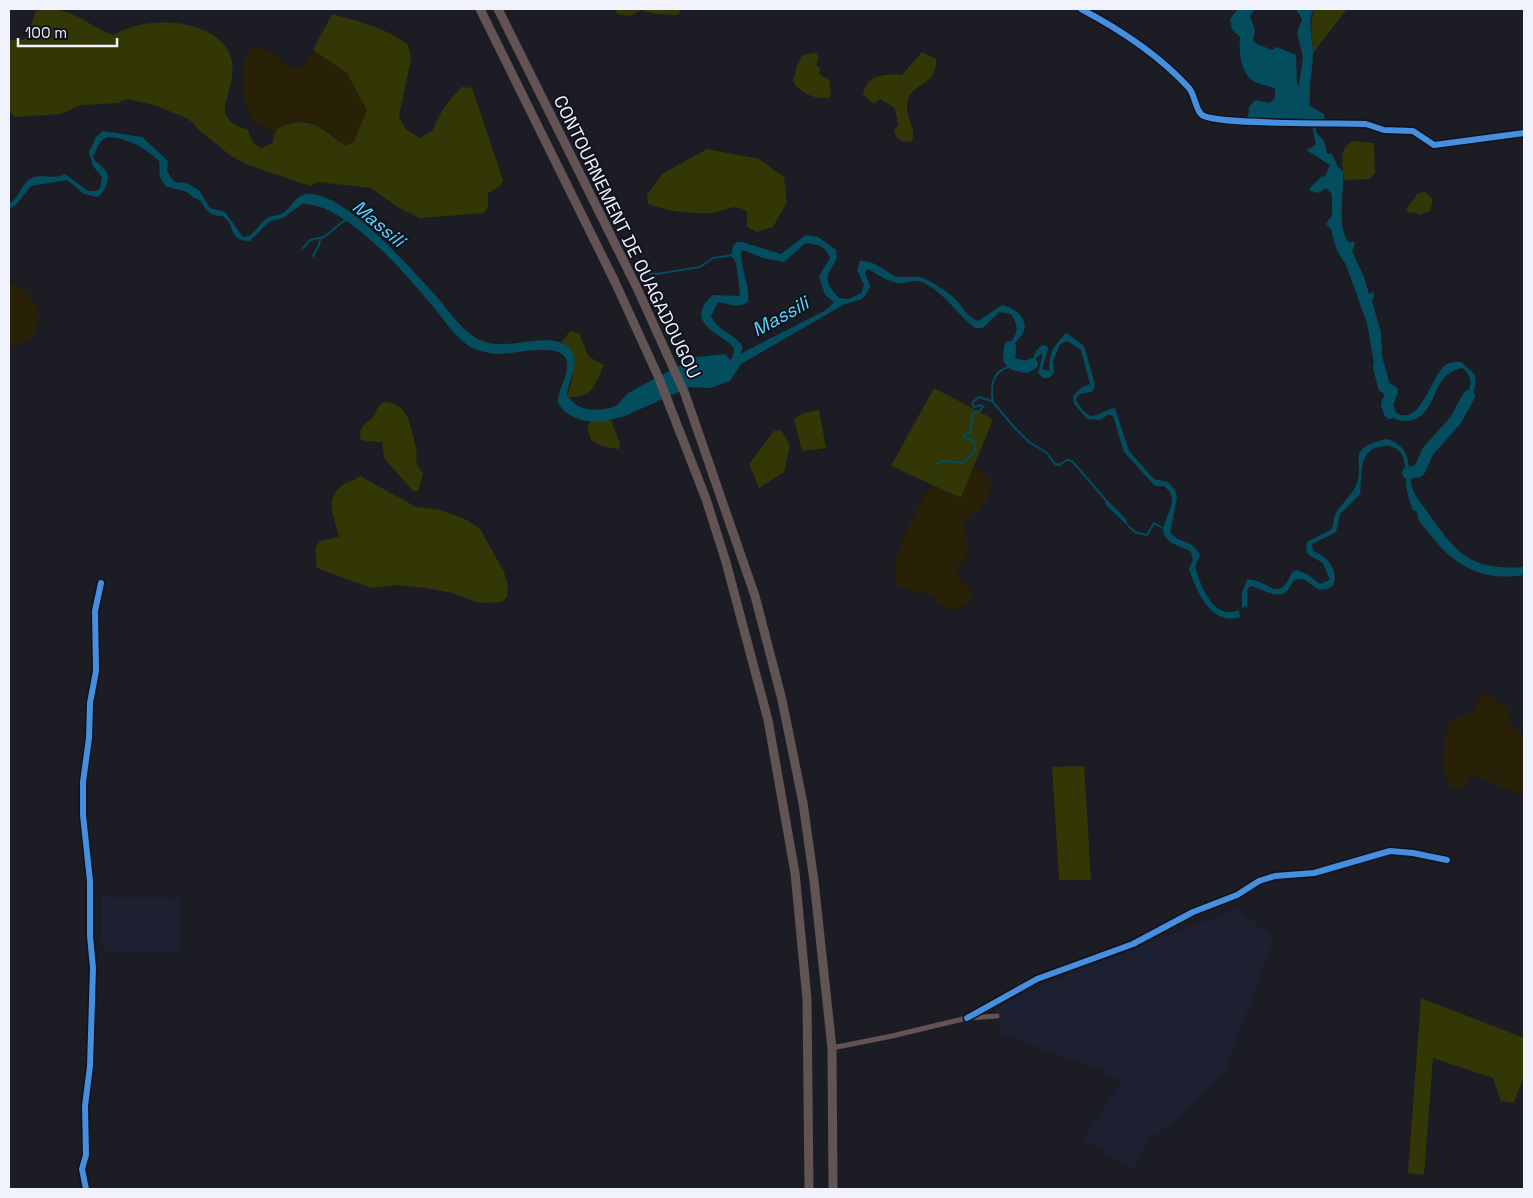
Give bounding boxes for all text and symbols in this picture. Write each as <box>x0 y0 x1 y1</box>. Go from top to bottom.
scale bar <box>18 15 116 47</box>
text: 100 m <box>25 23 67 42</box>
street label: CONTOURNEMENT DE OUAGADOUGOU <box>549 91 706 382</box>
water label: Massili <box>347 194 412 254</box>
water label: Massili <box>747 290 815 342</box>

